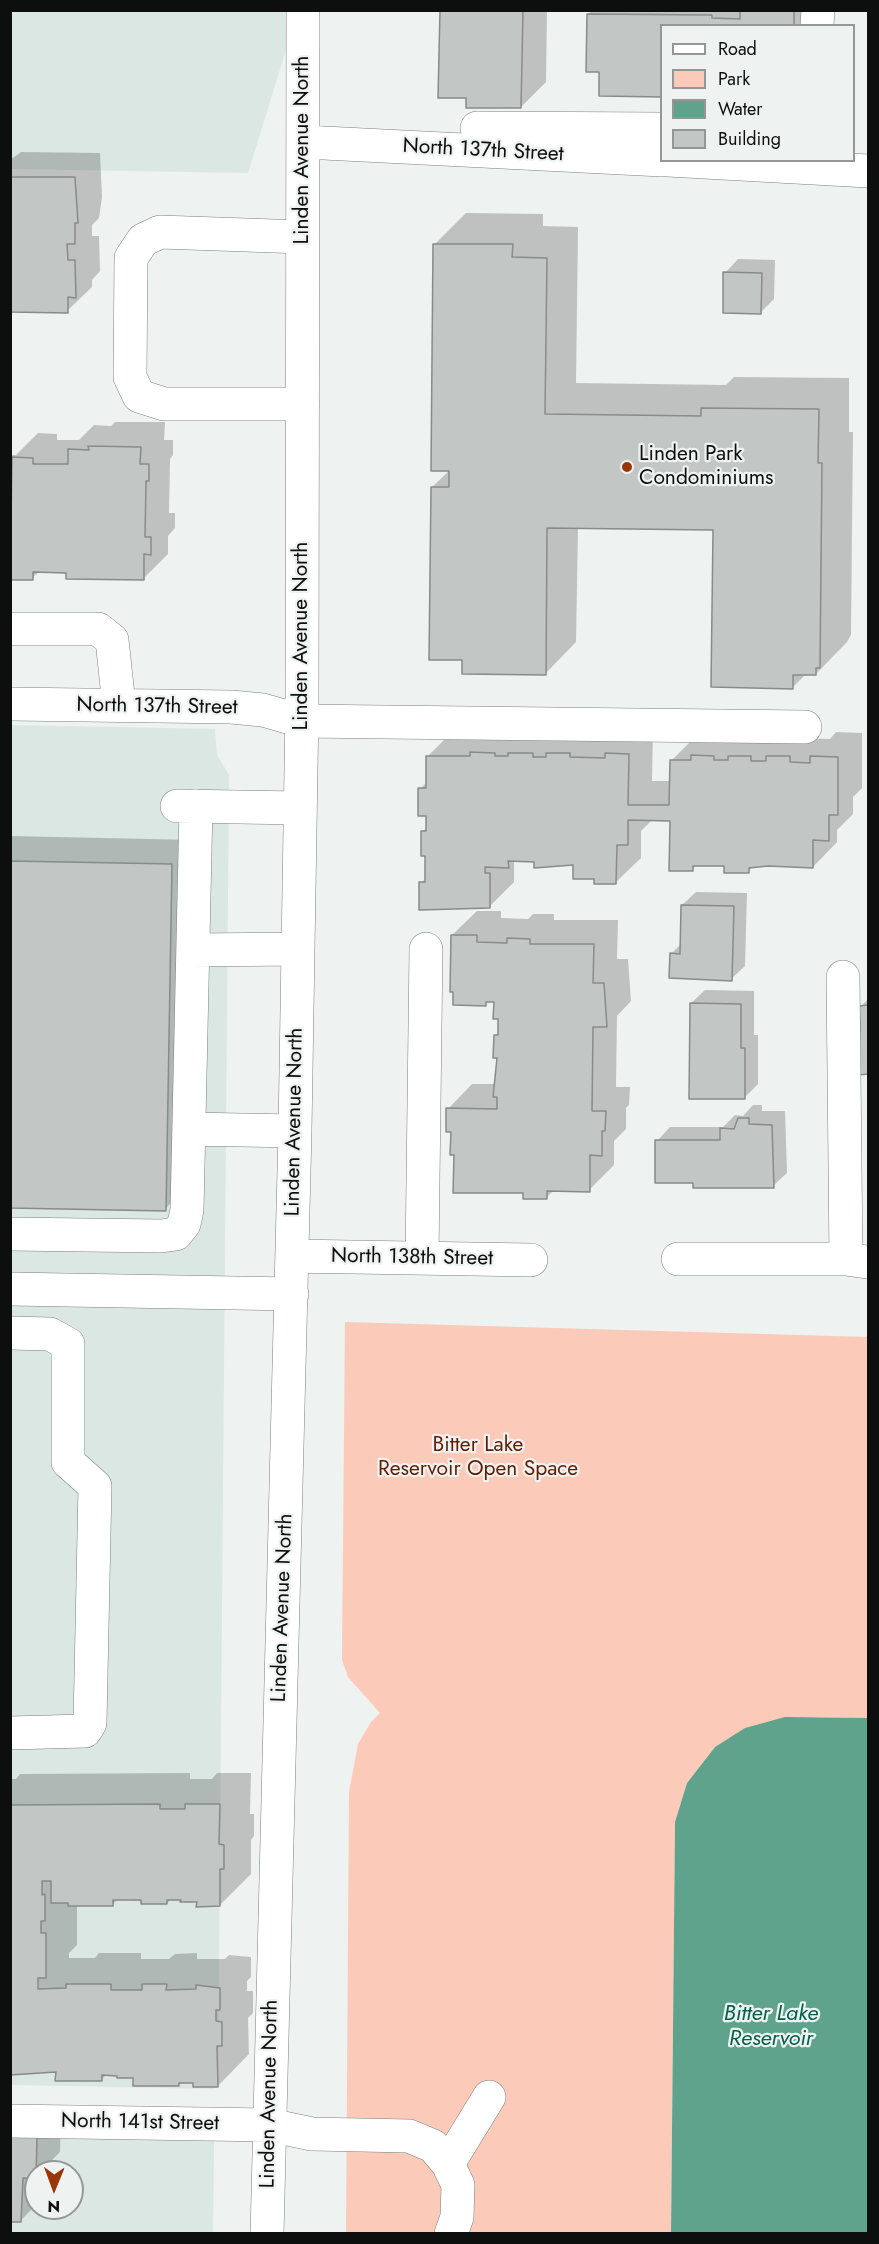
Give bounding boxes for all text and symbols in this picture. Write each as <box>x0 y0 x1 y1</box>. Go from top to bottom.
legend <box>660 24 855 162</box>
text: Road <box>718 36 757 62</box>
street label: Linden Avenue North <box>290 56 316 244</box>
text: Park <box>718 66 750 92</box>
text: Water <box>718 96 762 122</box>
text: Building <box>718 126 781 152</box>
street label: North 137th Street <box>402 134 564 168</box>
place label: Linden Park Condominiums <box>639 442 774 492</box>
marker: Linden Park Condominiums <box>620 460 634 474</box>
street label: Linden Avenue North <box>289 542 315 730</box>
street label: North 137th Street <box>76 693 238 721</box>
street label: Linden Avenue North <box>281 1027 309 1217</box>
street label: North 138th Street <box>331 1244 493 1272</box>
park label: Bitter Lake Reservoir Open Space <box>378 1433 578 1483</box>
street label: Linden Avenue North <box>267 1513 299 1703</box>
street label: Linden Avenue North <box>256 1999 284 2189</box>
water label: Bitter Lake Reservoir <box>724 2002 818 2054</box>
street label: North 141st Street <box>61 2109 219 2137</box>
north arrow <box>24 2160 84 2220</box>
text: N <box>47 2195 60 2218</box>

